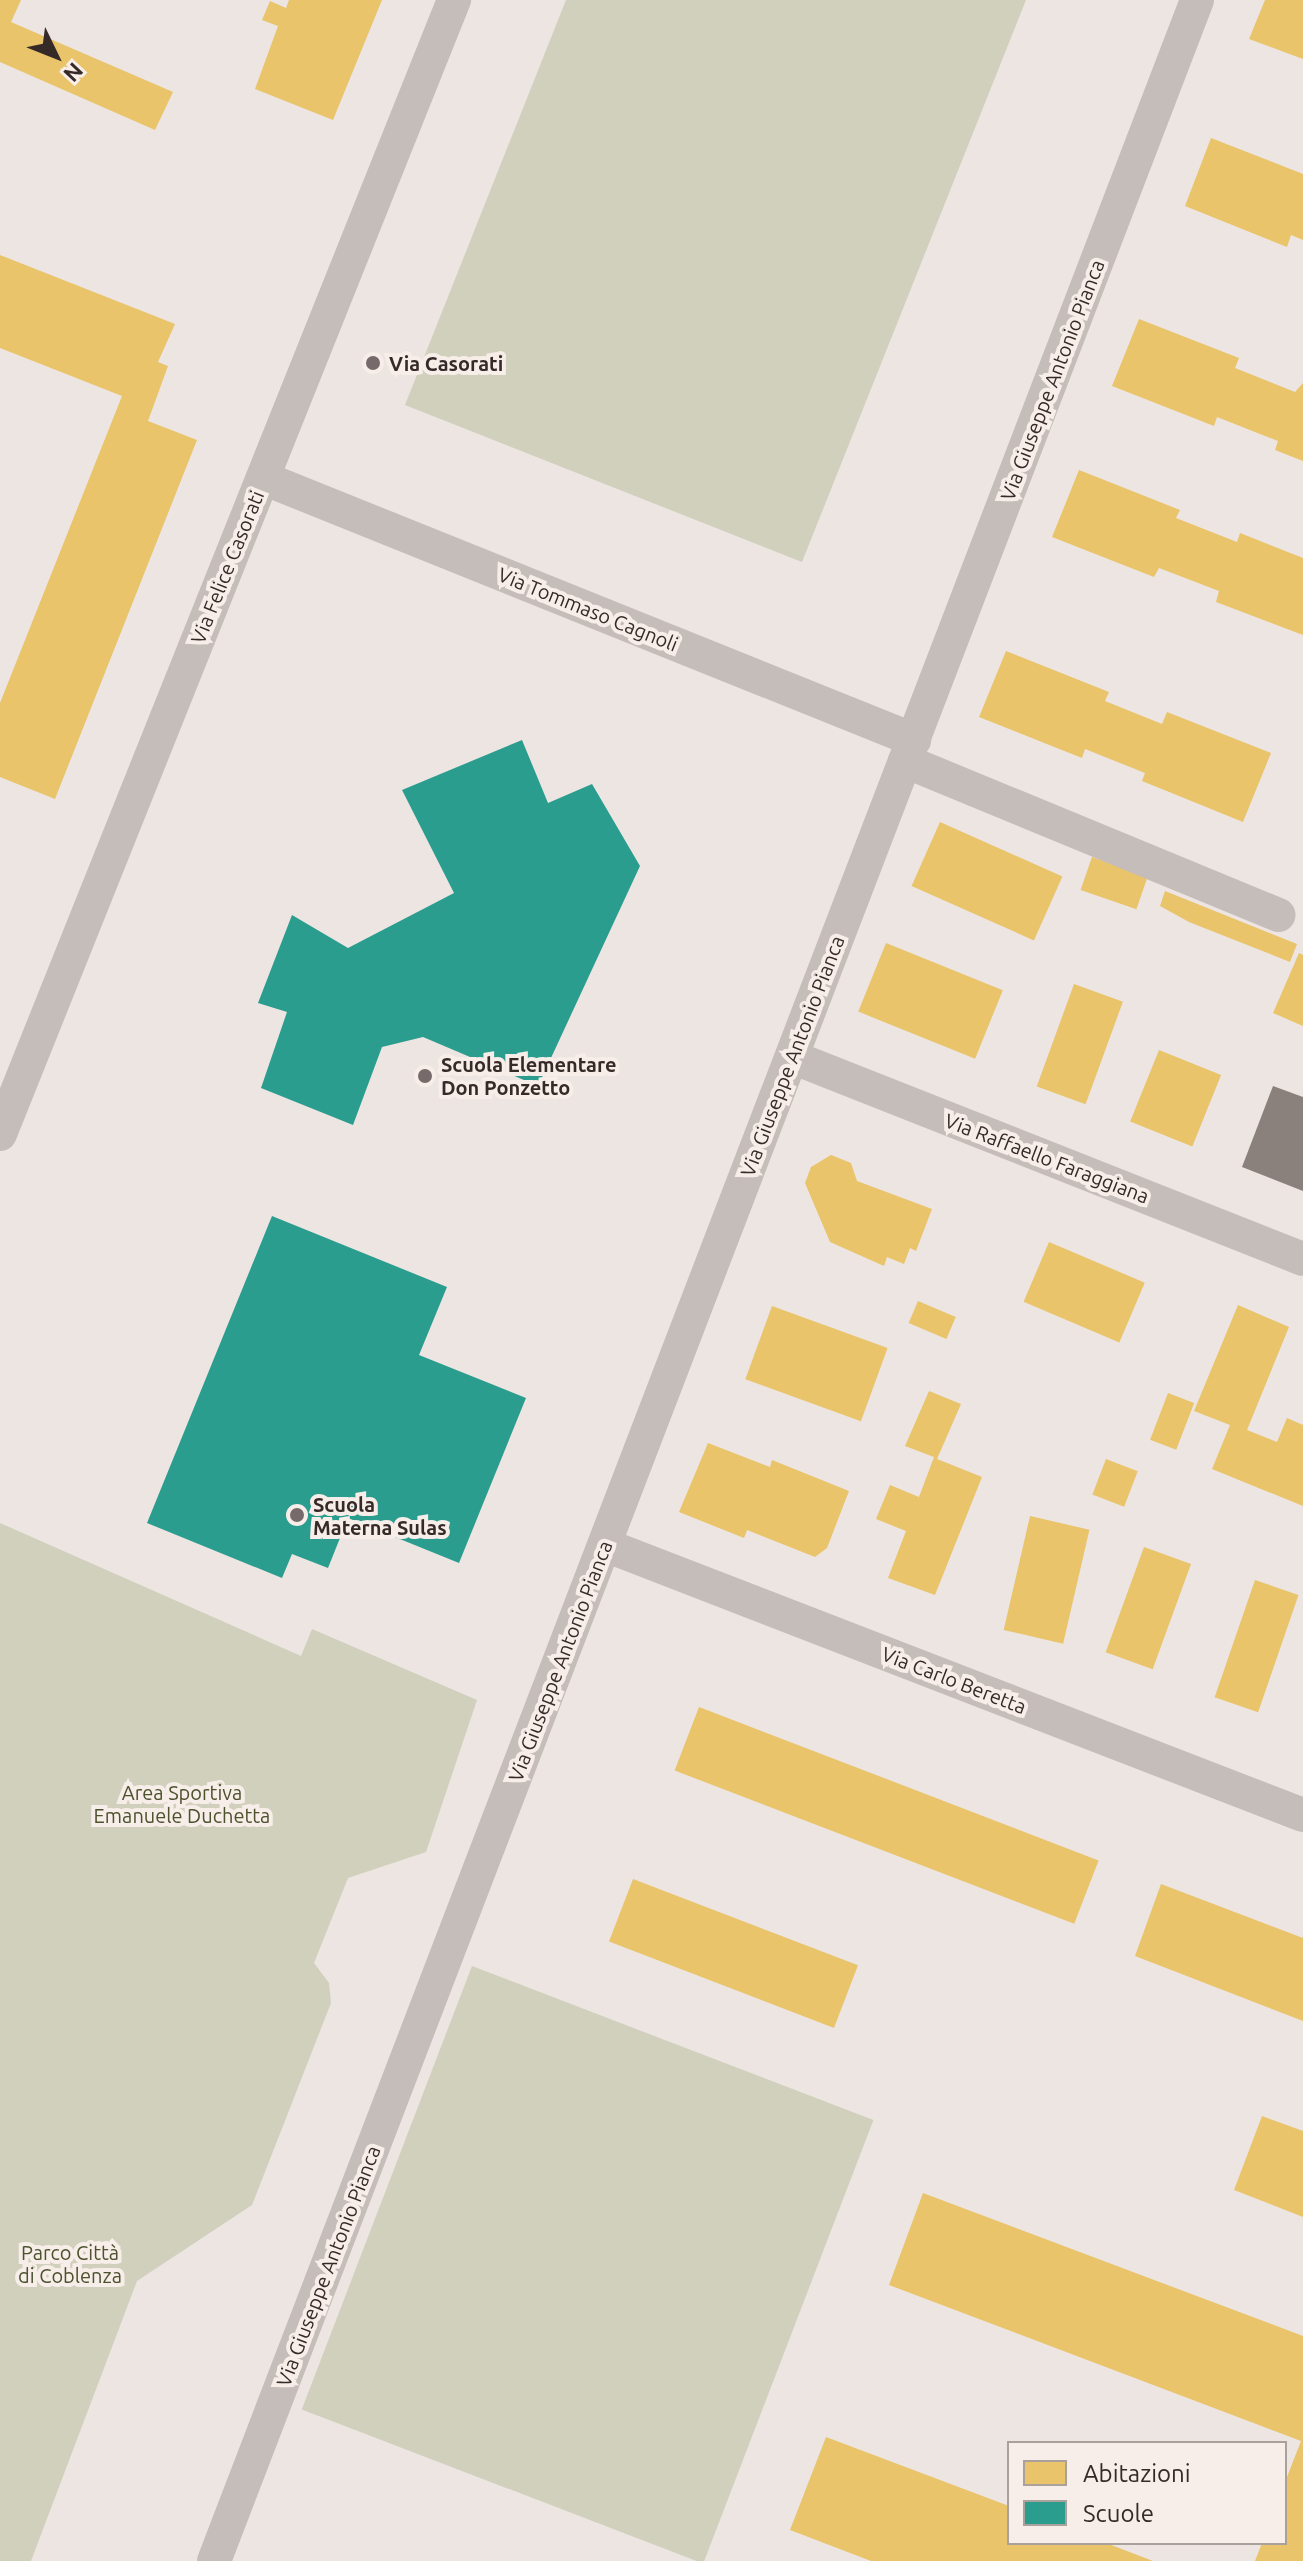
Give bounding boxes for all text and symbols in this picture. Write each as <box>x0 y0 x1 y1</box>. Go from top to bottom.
north arrow <box>16 16 96 96</box>
text: N <box>59 58 89 87</box>
street label: Via Giuseppe Antonio Pianca <box>995 256 1109 504</box>
place label: Via Casorati <box>389 351 503 375</box>
marker: Via Casorati <box>364 354 382 372</box>
street label: Via Felice Casorati <box>185 487 269 647</box>
street label: Via Tommaso Cagnoli <box>495 562 681 656</box>
street label: Via Giuseppe Antonio Pianca <box>735 932 849 1180</box>
place label: Scuola Elementare Don Ponzetto <box>441 1052 617 1099</box>
marker: Scuola Elementare Don Ponzetto <box>416 1067 434 1085</box>
street label: Via Raffaello Faraggiana <box>942 1108 1152 1208</box>
place label: Scuola Materna Sulas <box>313 1492 447 1539</box>
marker: Scuola Materna Sulas <box>288 1506 306 1524</box>
street label: Via Giuseppe Antonio Pianca <box>503 1537 617 1785</box>
street label: Via Carlo Beretta <box>878 1641 1030 1719</box>
park label: Area Sportiva Emanuele Duchetta <box>94 1780 270 1827</box>
street label: Via Giuseppe Antonio Pianca <box>271 2142 385 2390</box>
park label: Parco Città di Coblenza <box>18 2240 122 2287</box>
legend <box>1007 2441 1287 2545</box>
text: Abitazioni <box>1083 2460 1191 2487</box>
text: Scuole <box>1083 2500 1154 2527</box>

